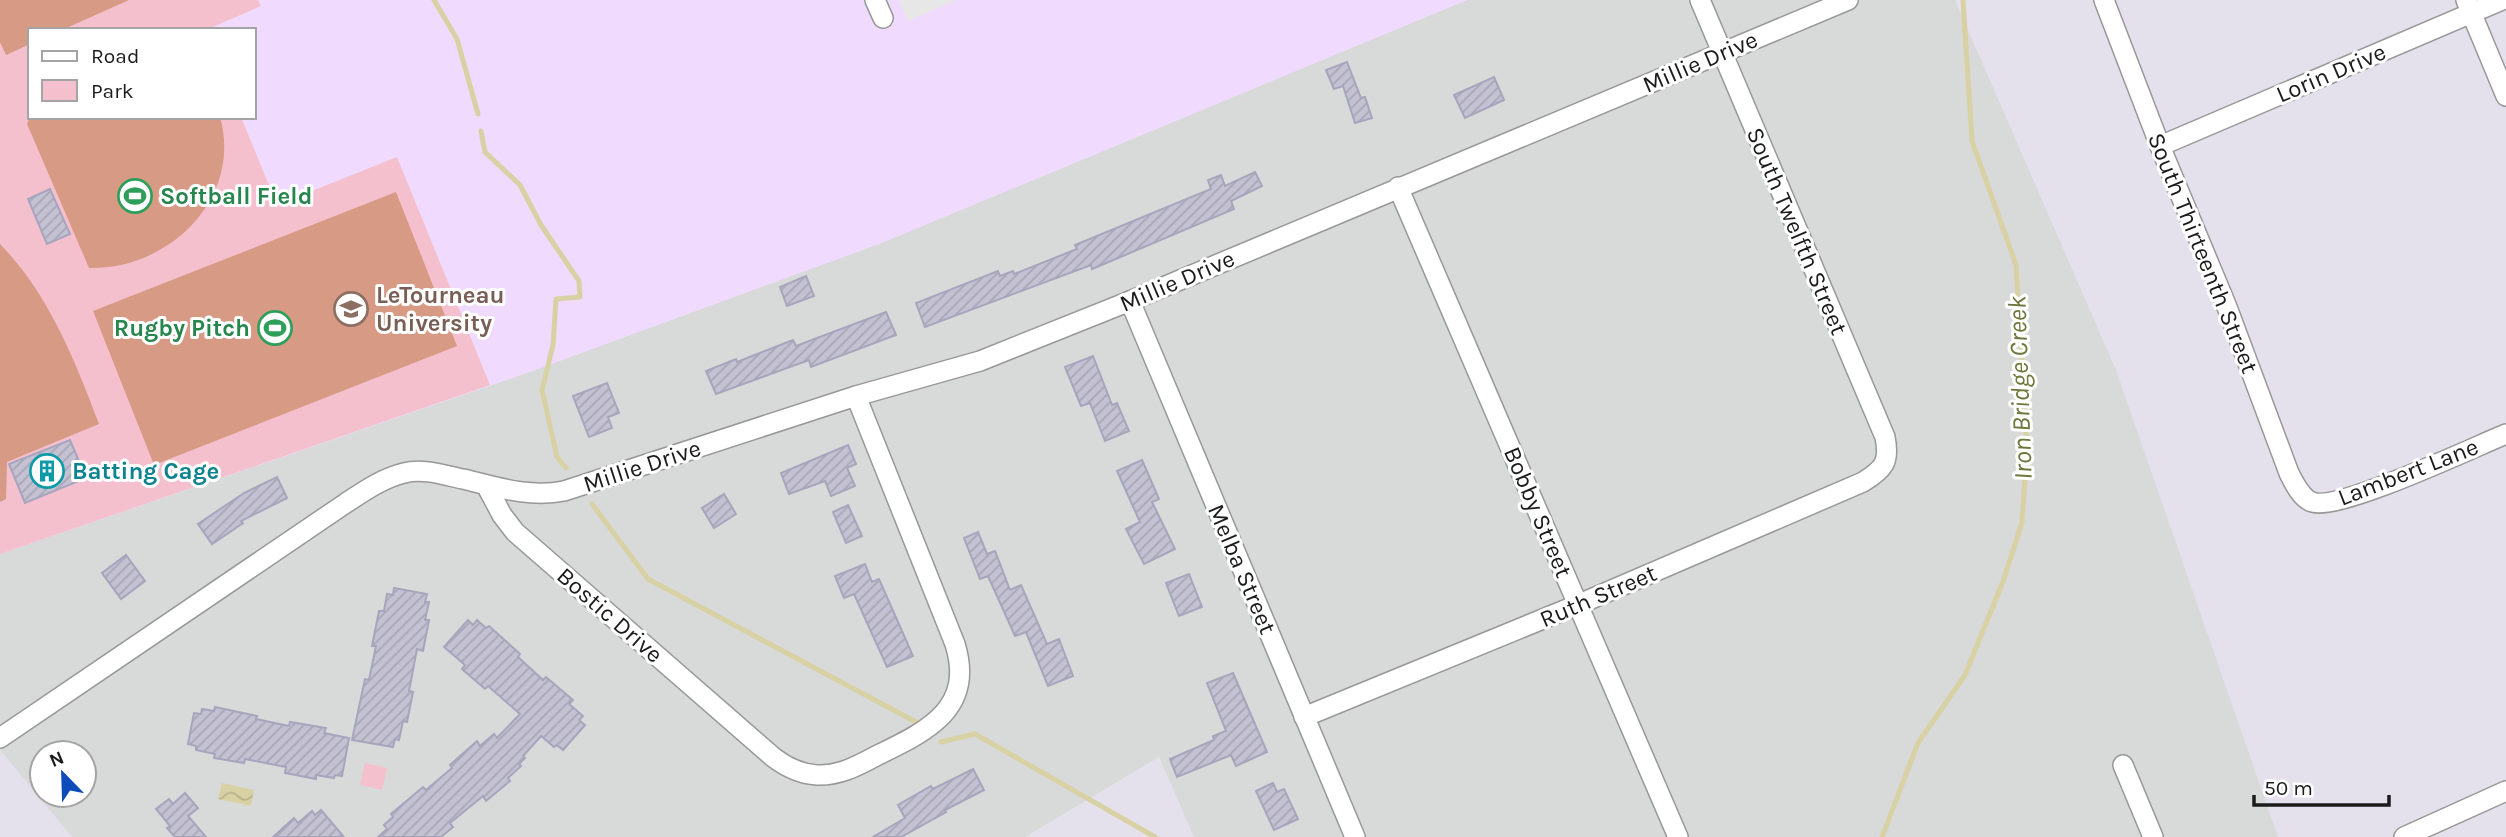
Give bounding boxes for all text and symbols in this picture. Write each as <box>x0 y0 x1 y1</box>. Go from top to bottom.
street label: Millie Drive <box>1638 25 1762 99</box>
legend <box>28 28 256 119</box>
street label: Lorin Drive <box>2272 37 2390 109</box>
text: Road <box>91 44 139 68</box>
text: Park <box>91 79 134 103</box>
street label: South Twelfth Street <box>1741 123 1853 339</box>
street label: South Thirteenth Street <box>2142 129 2264 377</box>
sports icon: Softball Field <box>116 177 154 215</box>
place label: Softball Field <box>160 182 312 210</box>
street label: Millie Drive <box>1115 244 1239 318</box>
place label: LeTourneau University <box>376 281 505 337</box>
school or university icon: LeTourneau University <box>332 290 370 328</box>
water label: Iron Bridge Creek <box>2001 295 2039 480</box>
sports icon: Rugby Pitch <box>256 309 294 347</box>
place label: Rugby Pitch <box>114 314 250 342</box>
street label: Lambert Lane <box>2334 432 2482 512</box>
street label: Millie Drive <box>580 434 704 498</box>
street label: Bobby Street <box>1498 442 1578 582</box>
building icon: Batting Cage <box>28 452 66 490</box>
place label: Batting Cage <box>72 457 219 485</box>
street label: Melba Street <box>1202 500 1282 638</box>
street label: Ruth Street <box>1535 559 1661 633</box>
street label: Bostic Drive <box>551 561 669 669</box>
north arrow <box>28 739 98 809</box>
text: N <box>46 746 67 772</box>
scale bar <box>2254 764 2389 808</box>
text: 50 m <box>2264 776 2313 800</box>

